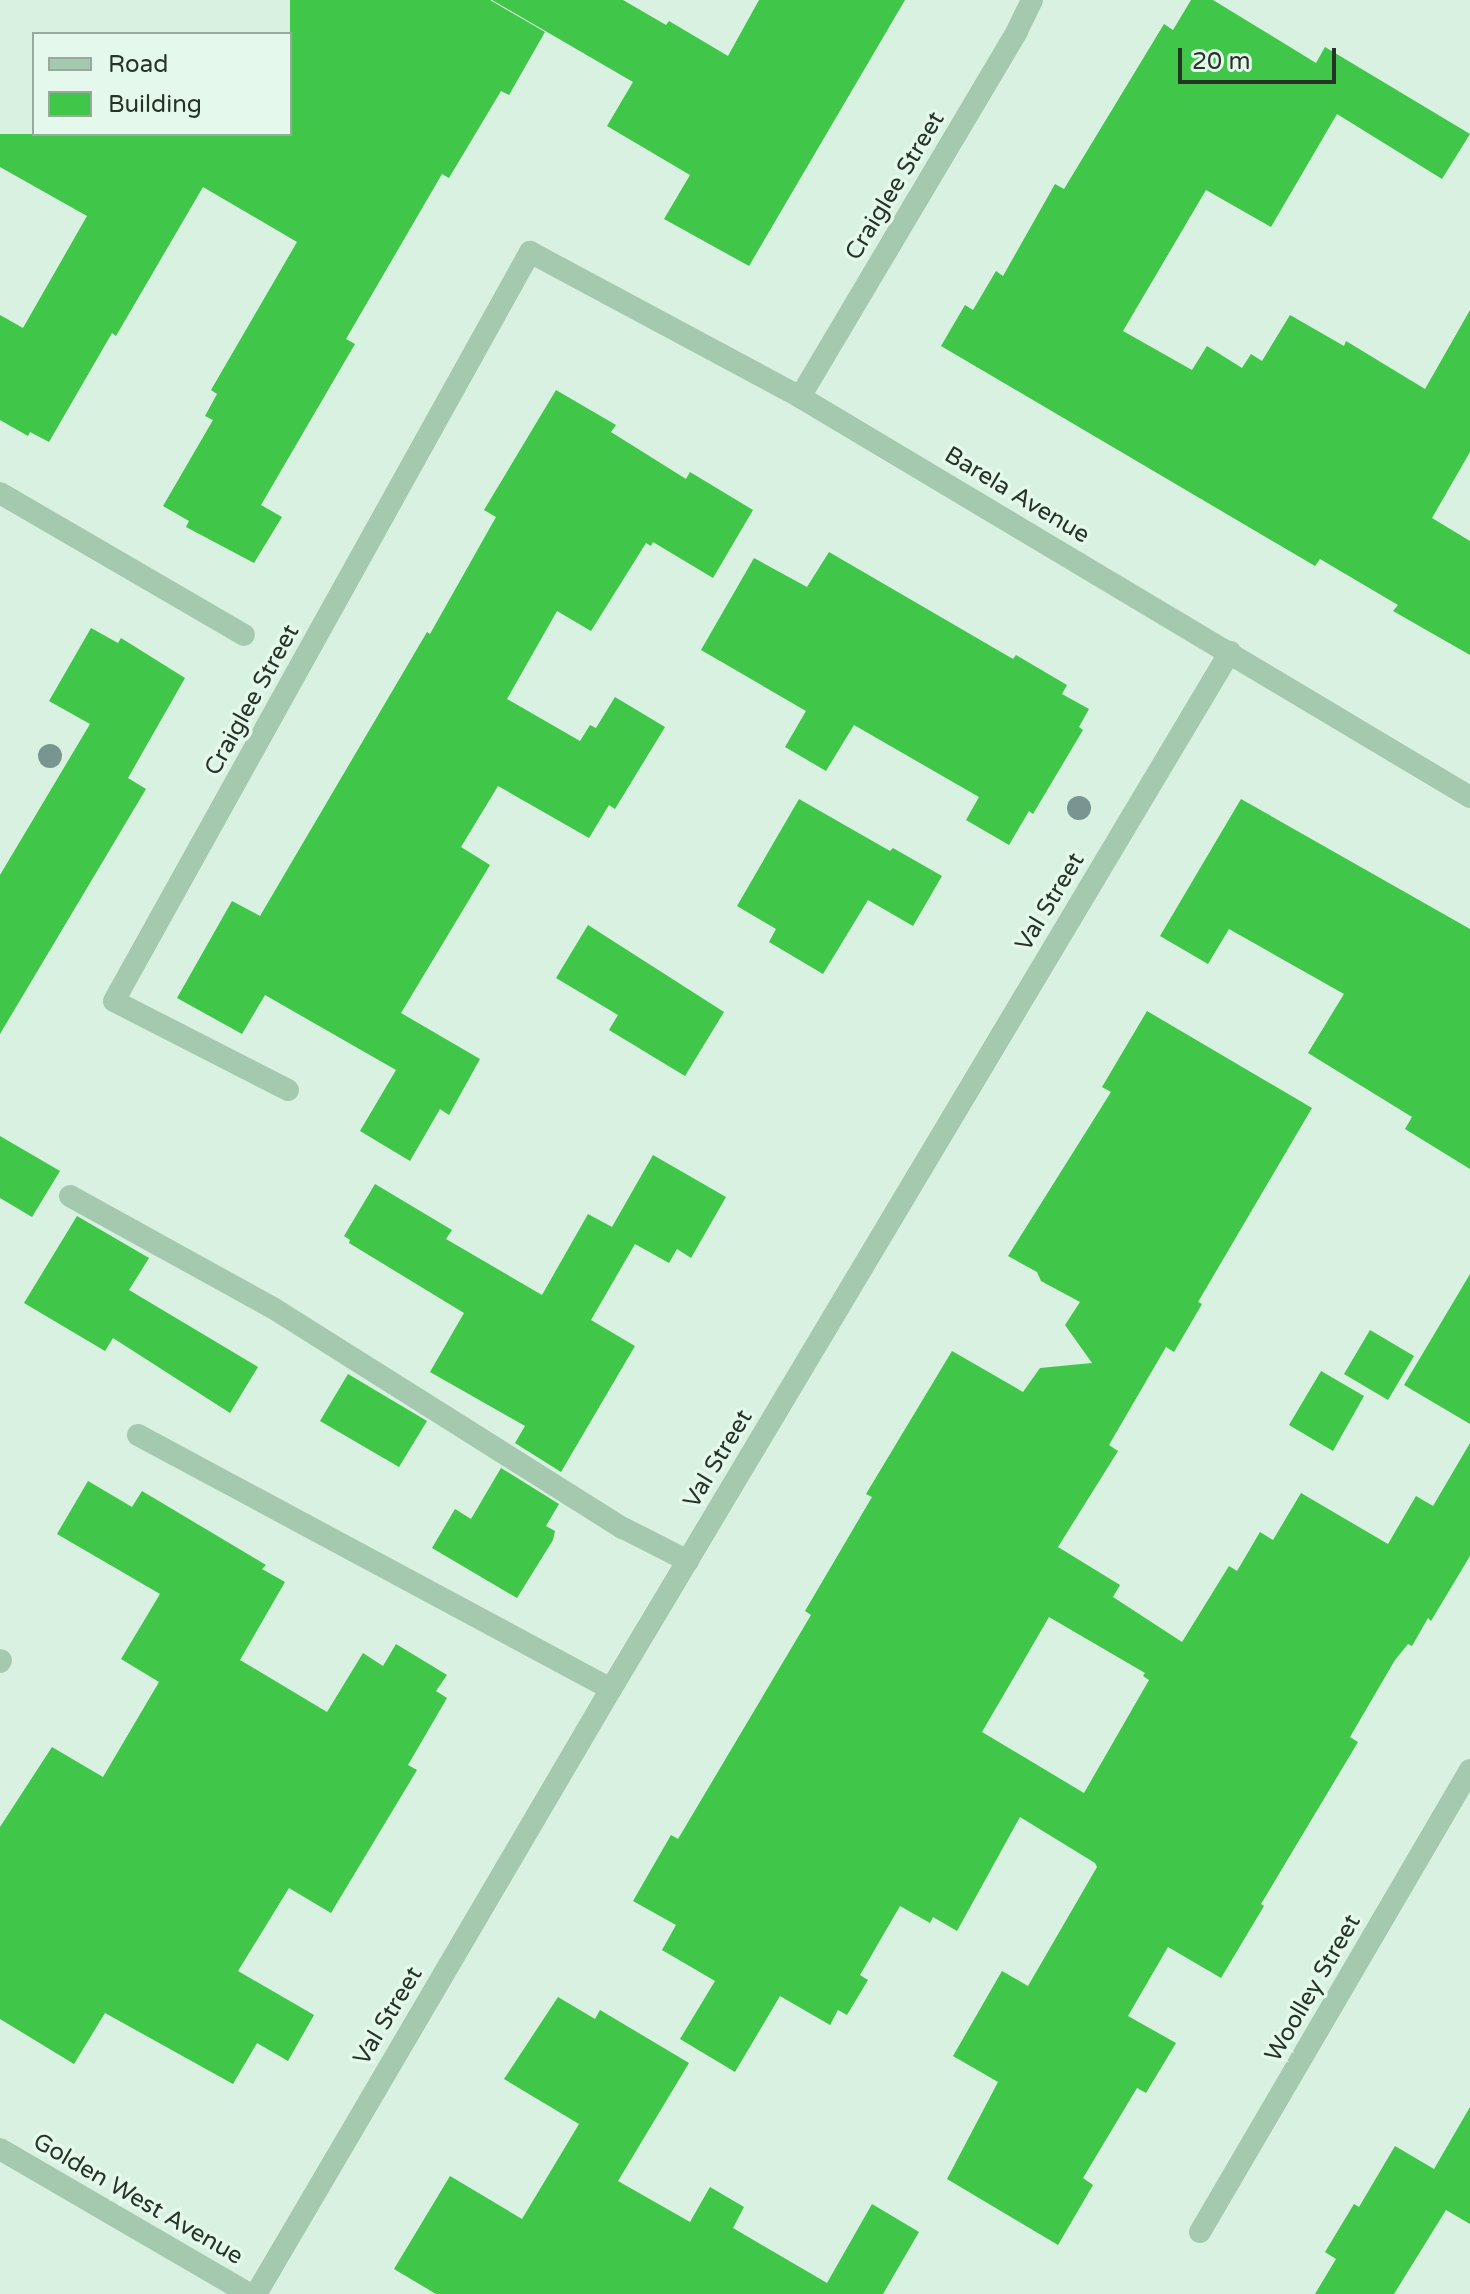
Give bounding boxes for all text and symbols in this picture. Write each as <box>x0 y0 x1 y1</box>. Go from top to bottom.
legend <box>32 32 292 136</box>
scale bar <box>1182 32 1340 82</box>
text: 20 m <box>1192 47 1250 76</box>
text: Road <box>108 50 168 79</box>
text: Building <box>108 90 202 119</box>
street label: Craiglee Street <box>839 106 951 266</box>
street label: Barela Avenue <box>939 440 1095 550</box>
street label: Craiglee Street <box>199 619 305 781</box>
street label: Val Street <box>1009 848 1091 956</box>
street label: Val Street <box>677 1405 759 1513</box>
street label: Woolley Street <box>1259 1909 1367 2067</box>
street label: Val Street <box>347 1962 429 2070</box>
street label: Golden West Avenue <box>28 2127 248 2271</box>

